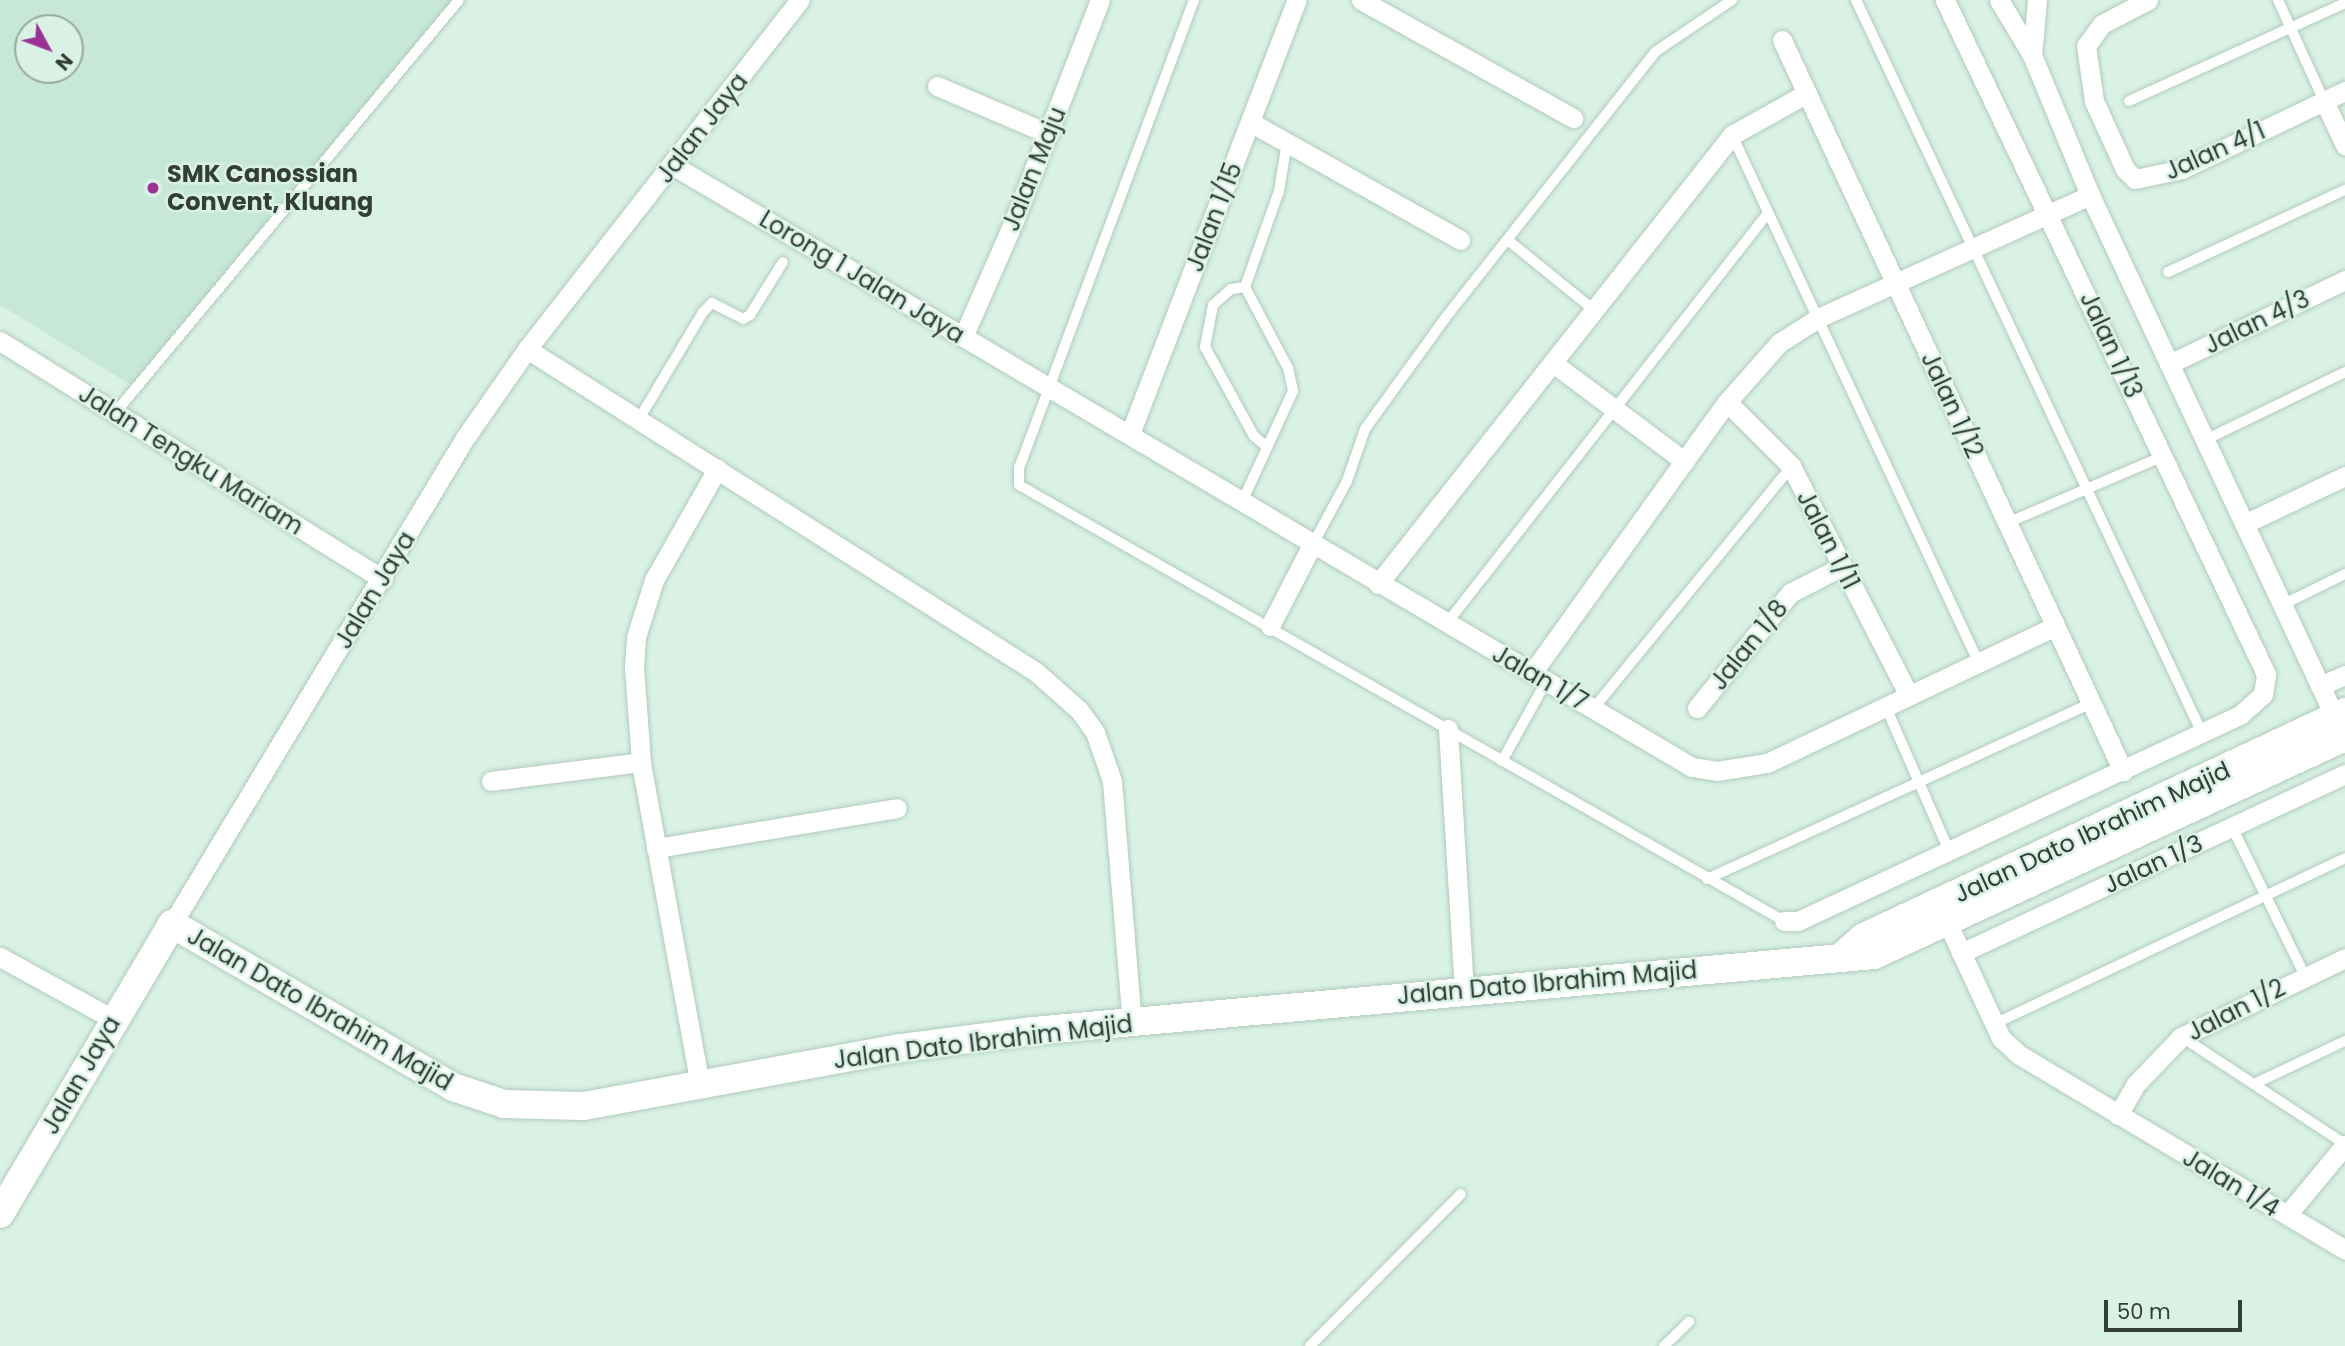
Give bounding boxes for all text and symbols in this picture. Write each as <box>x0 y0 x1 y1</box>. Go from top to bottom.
north arrow <box>14 14 84 84</box>
text: N <box>49 48 79 76</box>
street label: Jalan Jaya <box>650 67 754 189</box>
street label: Jalan Maju <box>996 103 1072 235</box>
street label: Jalan 4/1 <box>2160 116 2270 186</box>
street label: Jalan 1/15 <box>1180 158 1248 276</box>
place label: SMK Canossian Convent, Kluang <box>167 160 373 216</box>
marker: SMK Canossian Convent, Kluang <box>145 180 161 196</box>
street label: Lorong 1 Jalan Jaya <box>754 204 970 350</box>
street label: Jalan 4/3 <box>2200 284 2314 360</box>
street label: Jalan 1/13 <box>2074 287 2148 403</box>
street label: Jalan 1/12 <box>1915 348 1989 462</box>
street label: Jalan Tengku Mariam <box>74 379 308 541</box>
street label: Jalan 1/11 <box>1791 486 1865 594</box>
street label: Jalan Jaya <box>329 526 421 654</box>
street label: Jalan 1/8 <box>1704 594 1794 696</box>
street label: Jalan 1/7 <box>1487 639 1593 717</box>
street label: Jalan Dato Ibrahim Majid <box>1949 755 2235 909</box>
street label: Jalan 1/3 <box>2099 829 2207 899</box>
street label: Jalan Dato Ibrahim Majid <box>182 921 458 1097</box>
street label: Jalan Dato Ibrahim Majid <box>1396 956 1698 1010</box>
street label: Jalan 1/2 <box>2182 973 2290 1047</box>
street label: Jalan Dato Ibrahim Majid <box>832 1009 1134 1075</box>
street label: Jalan Jaya <box>36 1011 126 1139</box>
street label: Jalan 1/4 <box>2178 1143 2284 1223</box>
scale bar <box>2107 1286 2245 1330</box>
text: 50 m <box>2117 1297 2171 1326</box>

